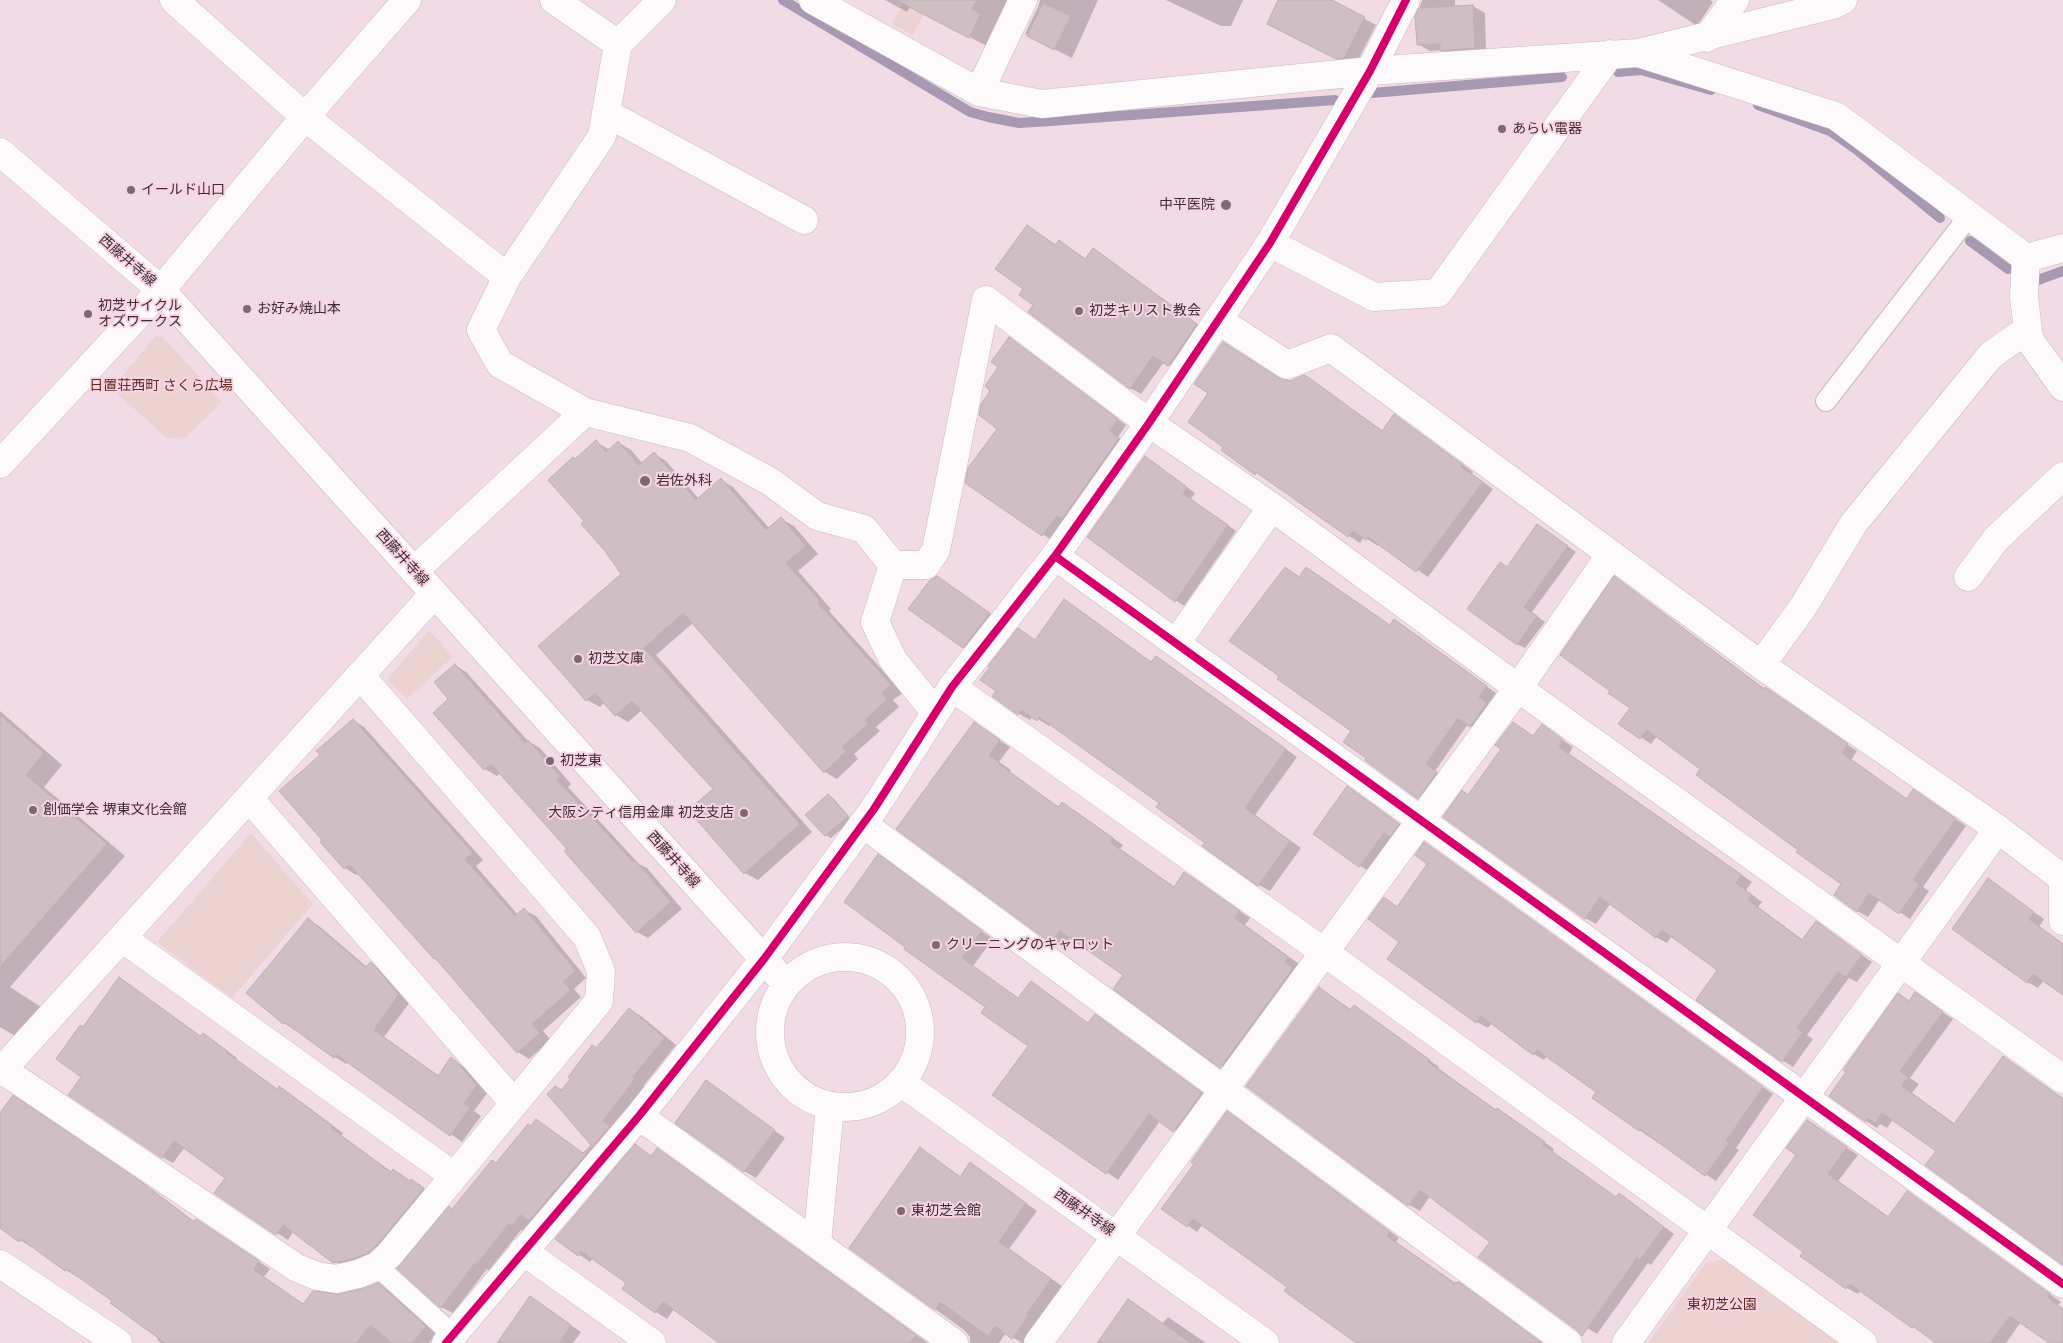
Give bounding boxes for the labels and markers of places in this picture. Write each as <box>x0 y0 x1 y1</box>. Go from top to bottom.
place label: あらい電器 <box>1512 121 1582 137</box>
marker: あらい電器 <box>1496 123 1508 135</box>
place label: イールド山口 <box>141 182 225 198</box>
marker: イールド山口 <box>125 184 137 196</box>
place label: 中平医院 <box>1159 197 1215 213</box>
marker: 中平医院 <box>1219 198 1233 212</box>
place label: 初芝サイクル オズワークス <box>98 298 182 331</box>
place label: お好み焼山本 <box>257 301 341 317</box>
marker: お好み焼山本 <box>241 303 253 315</box>
place label: 初芝キリスト教会 <box>1089 303 1201 319</box>
marker: 初芝キリスト教会 <box>1073 305 1085 317</box>
marker: 初芝サイクル オズワークス <box>82 308 94 320</box>
place label: 岩佐外科 <box>656 473 712 489</box>
marker: 岩佐外科 <box>638 474 652 488</box>
place label: 初芝文庫 <box>588 651 644 667</box>
marker: 初芝文庫 <box>572 653 584 665</box>
place label: 初芝東 <box>560 753 602 769</box>
marker: 初芝東 <box>544 755 556 767</box>
place label: 創価学会 堺東文化会館 <box>43 802 187 818</box>
marker: 創価学会 堺東文化会館 <box>27 804 39 816</box>
place label: 大阪シティ信用金庫 初芝支店 <box>548 805 734 821</box>
marker: 大阪シティ信用金庫 初芝支店 <box>738 807 750 819</box>
place label: クリーニングのキャロット <box>946 937 1114 953</box>
marker: クリーニングのキャロット <box>930 939 942 951</box>
place label: 東初芝会館 <box>911 1203 981 1219</box>
marker: 東初芝会館 <box>895 1205 907 1217</box>

